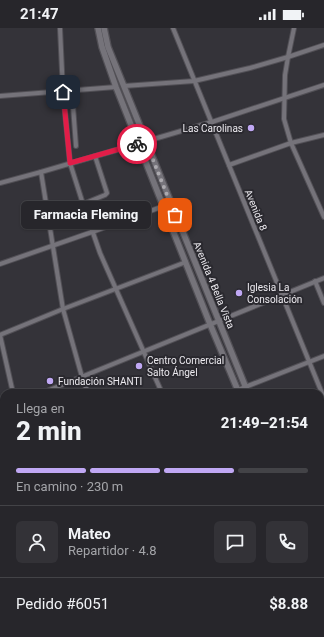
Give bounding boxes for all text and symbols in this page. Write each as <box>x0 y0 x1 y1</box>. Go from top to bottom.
text: 21:47 <box>20 5 59 23</box>
pin <box>46 75 80 109</box>
icon: home <box>52 81 74 103</box>
place label: Las Carolinas <box>183 123 243 134</box>
marker: Las Carolinas <box>246 123 256 133</box>
courier <box>117 124 157 164</box>
icon: bike <box>126 133 148 155</box>
street label: Avenida 8 <box>243 188 269 233</box>
pin <box>158 198 192 232</box>
callout: Farmacia Fleming <box>21 201 151 229</box>
icon: bag <box>164 204 186 226</box>
text: Farmacia Fleming <box>34 207 138 222</box>
street label: Avenida 4 Bella Vista <box>191 240 237 330</box>
place label: Iglesia La Consolación <box>247 282 302 305</box>
marker: Iglesia La Consolación <box>234 288 244 298</box>
place label: Centro Comercial Salto Ángel <box>147 355 224 378</box>
marker: Centro Comercial Salto Ángel <box>134 361 144 371</box>
marker: Fundación SHANTI <box>45 376 55 386</box>
place label: Fundación SHANTI <box>58 376 142 387</box>
text: Llega en <box>16 401 65 416</box>
text: 21:49–21:54 <box>221 414 308 432</box>
text: 2 min <box>16 416 82 446</box>
text: En camino · 230 m <box>16 479 123 494</box>
button: person <box>16 521 58 563</box>
button: chat <box>214 521 256 563</box>
button: phone <box>266 521 308 563</box>
text: Mateo <box>68 525 111 543</box>
text: Repartidor · 4.8 <box>68 543 156 558</box>
text: Pedido #6051 <box>16 595 109 613</box>
text: $8.88 <box>269 595 308 613</box>

